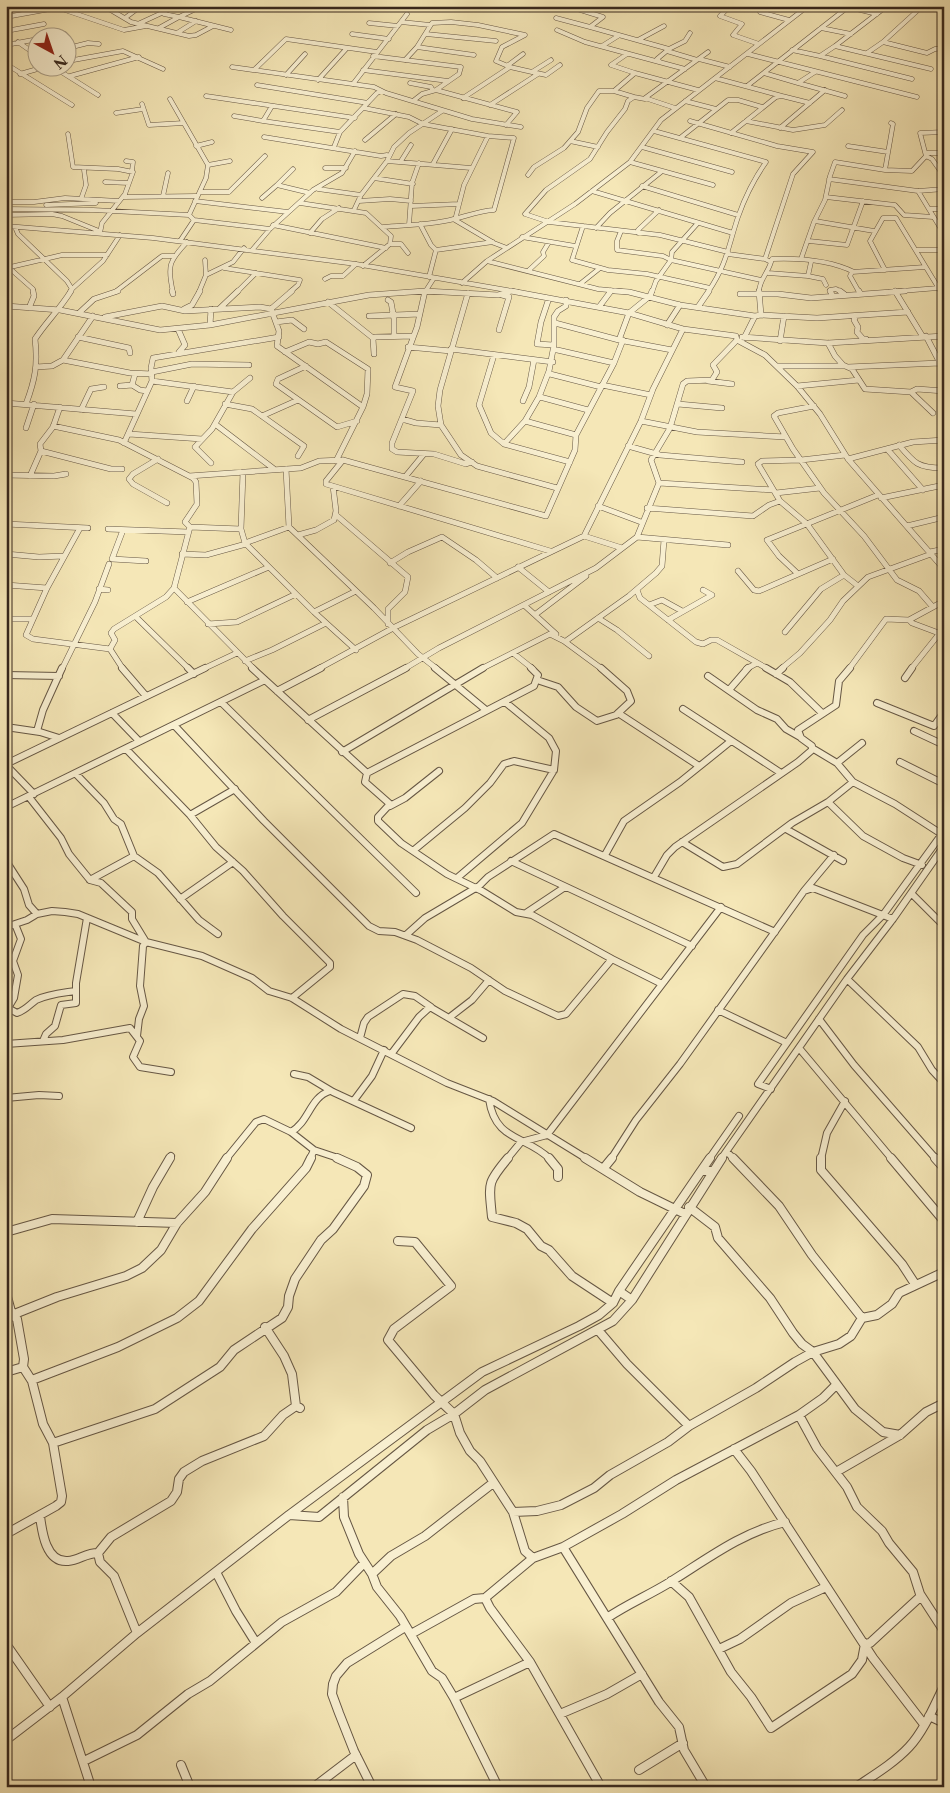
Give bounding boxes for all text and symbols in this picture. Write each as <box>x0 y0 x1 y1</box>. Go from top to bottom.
north arrow <box>28 28 78 78</box>
text: N <box>50 51 71 73</box>

